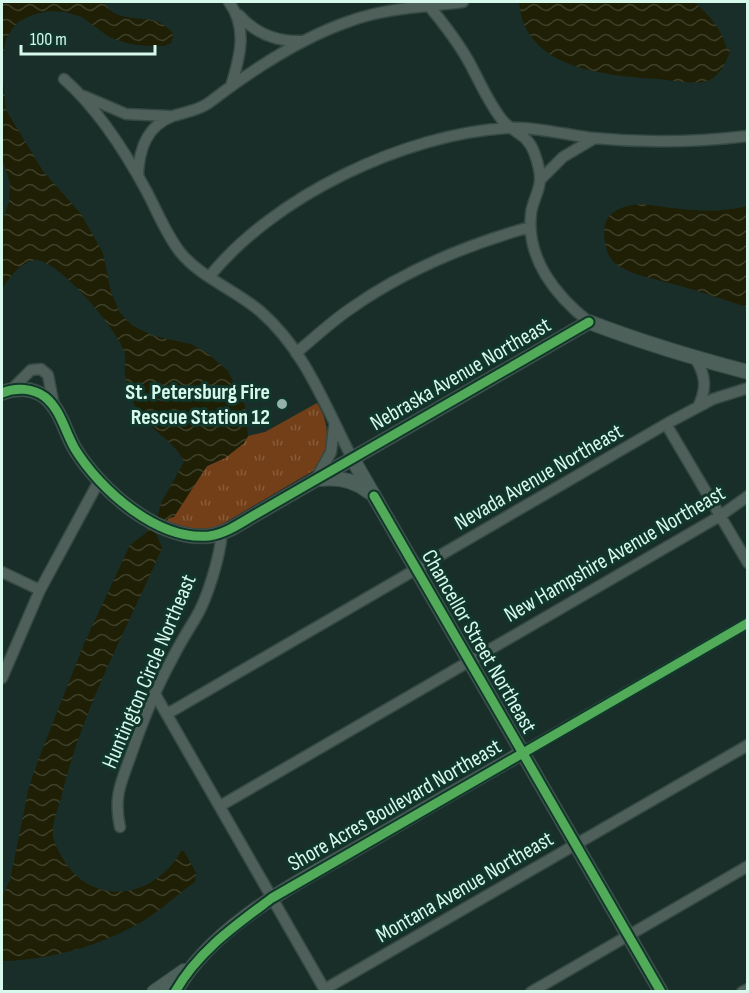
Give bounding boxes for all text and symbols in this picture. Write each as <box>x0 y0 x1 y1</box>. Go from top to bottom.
scale bar <box>21 18 154 56</box>
text: 100 m <box>30 29 67 50</box>
street label: Nebraska Avenue Northeast <box>366 311 556 437</box>
place label: St. Petersburg Fire Rescue Station 12 <box>125 379 270 431</box>
marker: St. Petersburg Fire Rescue Station 12 <box>275 397 289 411</box>
street label: Nevada Avenue Northeast <box>450 418 628 536</box>
street label: New Hampshire Avenue Northeast <box>499 480 730 629</box>
street label: Chancellor Street Northeast <box>415 545 542 739</box>
street label: Huntington Circle Northeast <box>96 570 203 773</box>
street label: Shore Acres Boulevard Northeast <box>283 733 507 877</box>
street label: Montana Avenue Northeast <box>371 825 559 949</box>

